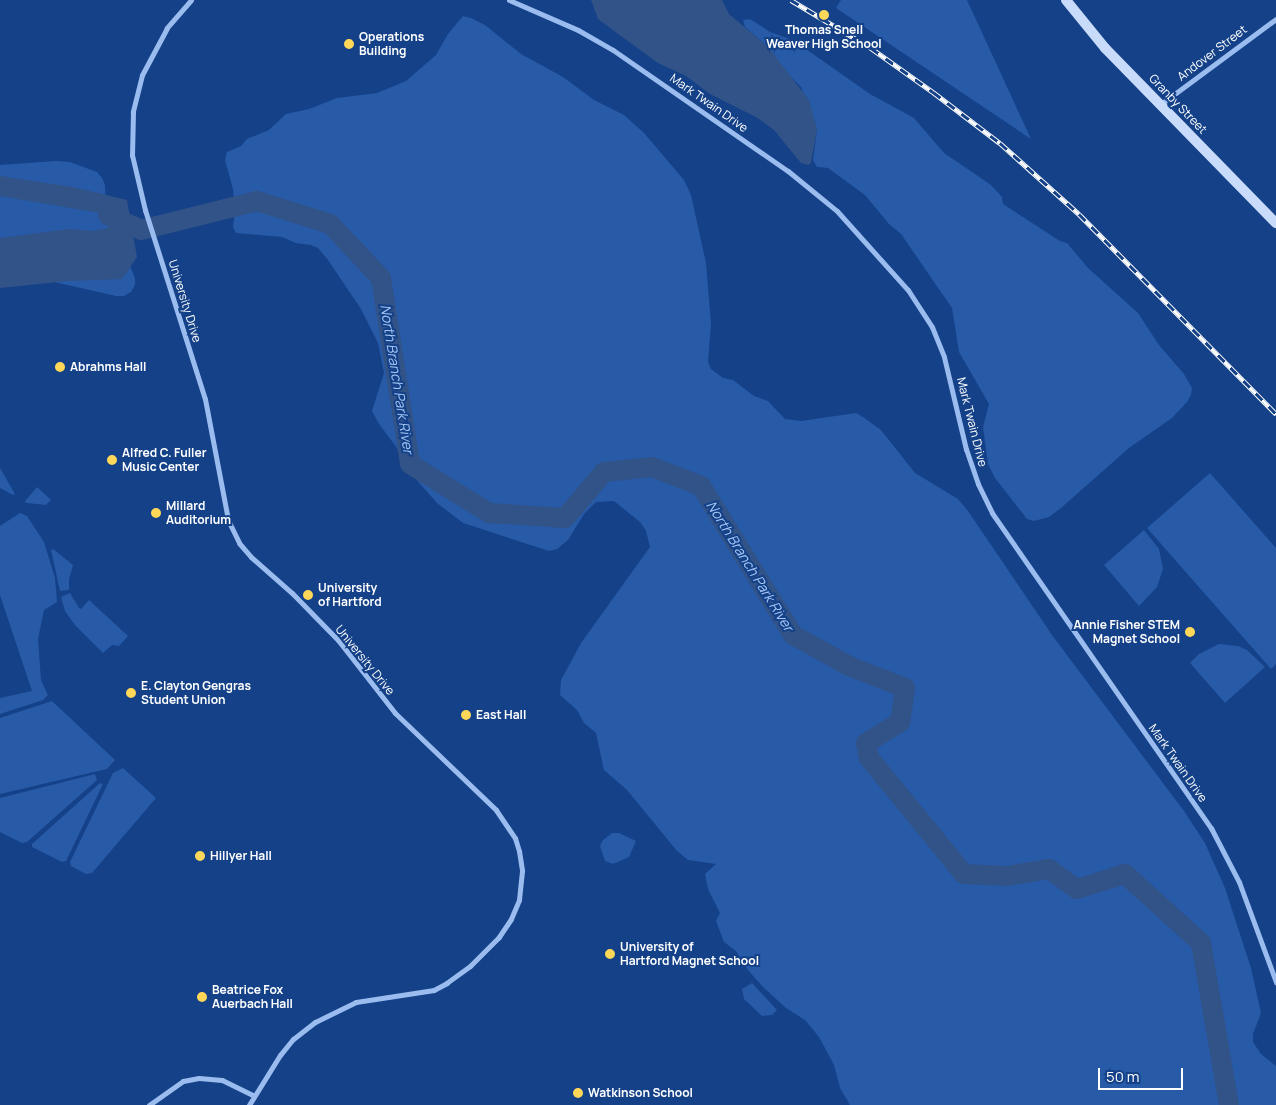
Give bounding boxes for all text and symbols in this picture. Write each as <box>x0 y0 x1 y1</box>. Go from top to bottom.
marker: Thomas Snell Weaver High School <box>818 9 830 21</box>
street label: Andover Street <box>1174 22 1250 84</box>
place label: Thomas Snell Weaver High School <box>766 23 882 51</box>
place label: Operations Building <box>359 30 424 58</box>
marker: Operations Building <box>343 38 355 50</box>
street label: Mark Twain Drive <box>667 71 751 135</box>
street label: Granby Street <box>1146 71 1210 137</box>
street label: University Drive <box>166 258 204 344</box>
water label: North Branch Park River <box>377 303 417 455</box>
place label: Abrahms Hall <box>70 360 146 374</box>
marker: Abrahms Hall <box>54 361 66 373</box>
street label: Mark Twain Drive <box>954 376 990 468</box>
place label: Alfred C. Fuller Music Center <box>122 446 206 474</box>
marker: Alfred C. Fuller Music Center <box>106 454 118 466</box>
water label: North Branch Park River <box>703 498 797 634</box>
place label: Millard Auditorium <box>166 499 231 527</box>
marker: Millard Auditorium <box>150 507 162 519</box>
place label: University of Hartford <box>318 581 382 609</box>
marker: University of Hartford <box>302 589 314 601</box>
place label: Annie Fisher STEM Magnet School <box>1073 618 1180 646</box>
street label: University Drive <box>332 622 398 698</box>
marker: Annie Fisher STEM Magnet School <box>1184 626 1196 638</box>
place label: E. Clayton Gengras Student Union <box>141 679 251 707</box>
marker: E. Clayton Gengras Student Union <box>125 687 137 699</box>
place label: East Hall <box>476 708 526 722</box>
marker: East Hall <box>460 709 472 721</box>
street label: Mark Twain Drive <box>1146 721 1210 805</box>
place label: Hillyer Hall <box>210 849 272 863</box>
marker: Hillyer Hall <box>194 850 206 862</box>
place label: University of Hartford Magnet School <box>620 940 759 968</box>
marker: University of Hartford Magnet School <box>604 948 616 960</box>
place label: Beatrice Fox Auerbach Hall <box>212 983 293 1011</box>
marker: Beatrice Fox Auerbach Hall <box>196 991 208 1003</box>
scale bar <box>1101 1058 1186 1090</box>
text: 50 m <box>1106 1066 1140 1087</box>
place label: Watkinson School <box>588 1086 693 1100</box>
marker: Watkinson School <box>572 1087 584 1099</box>

